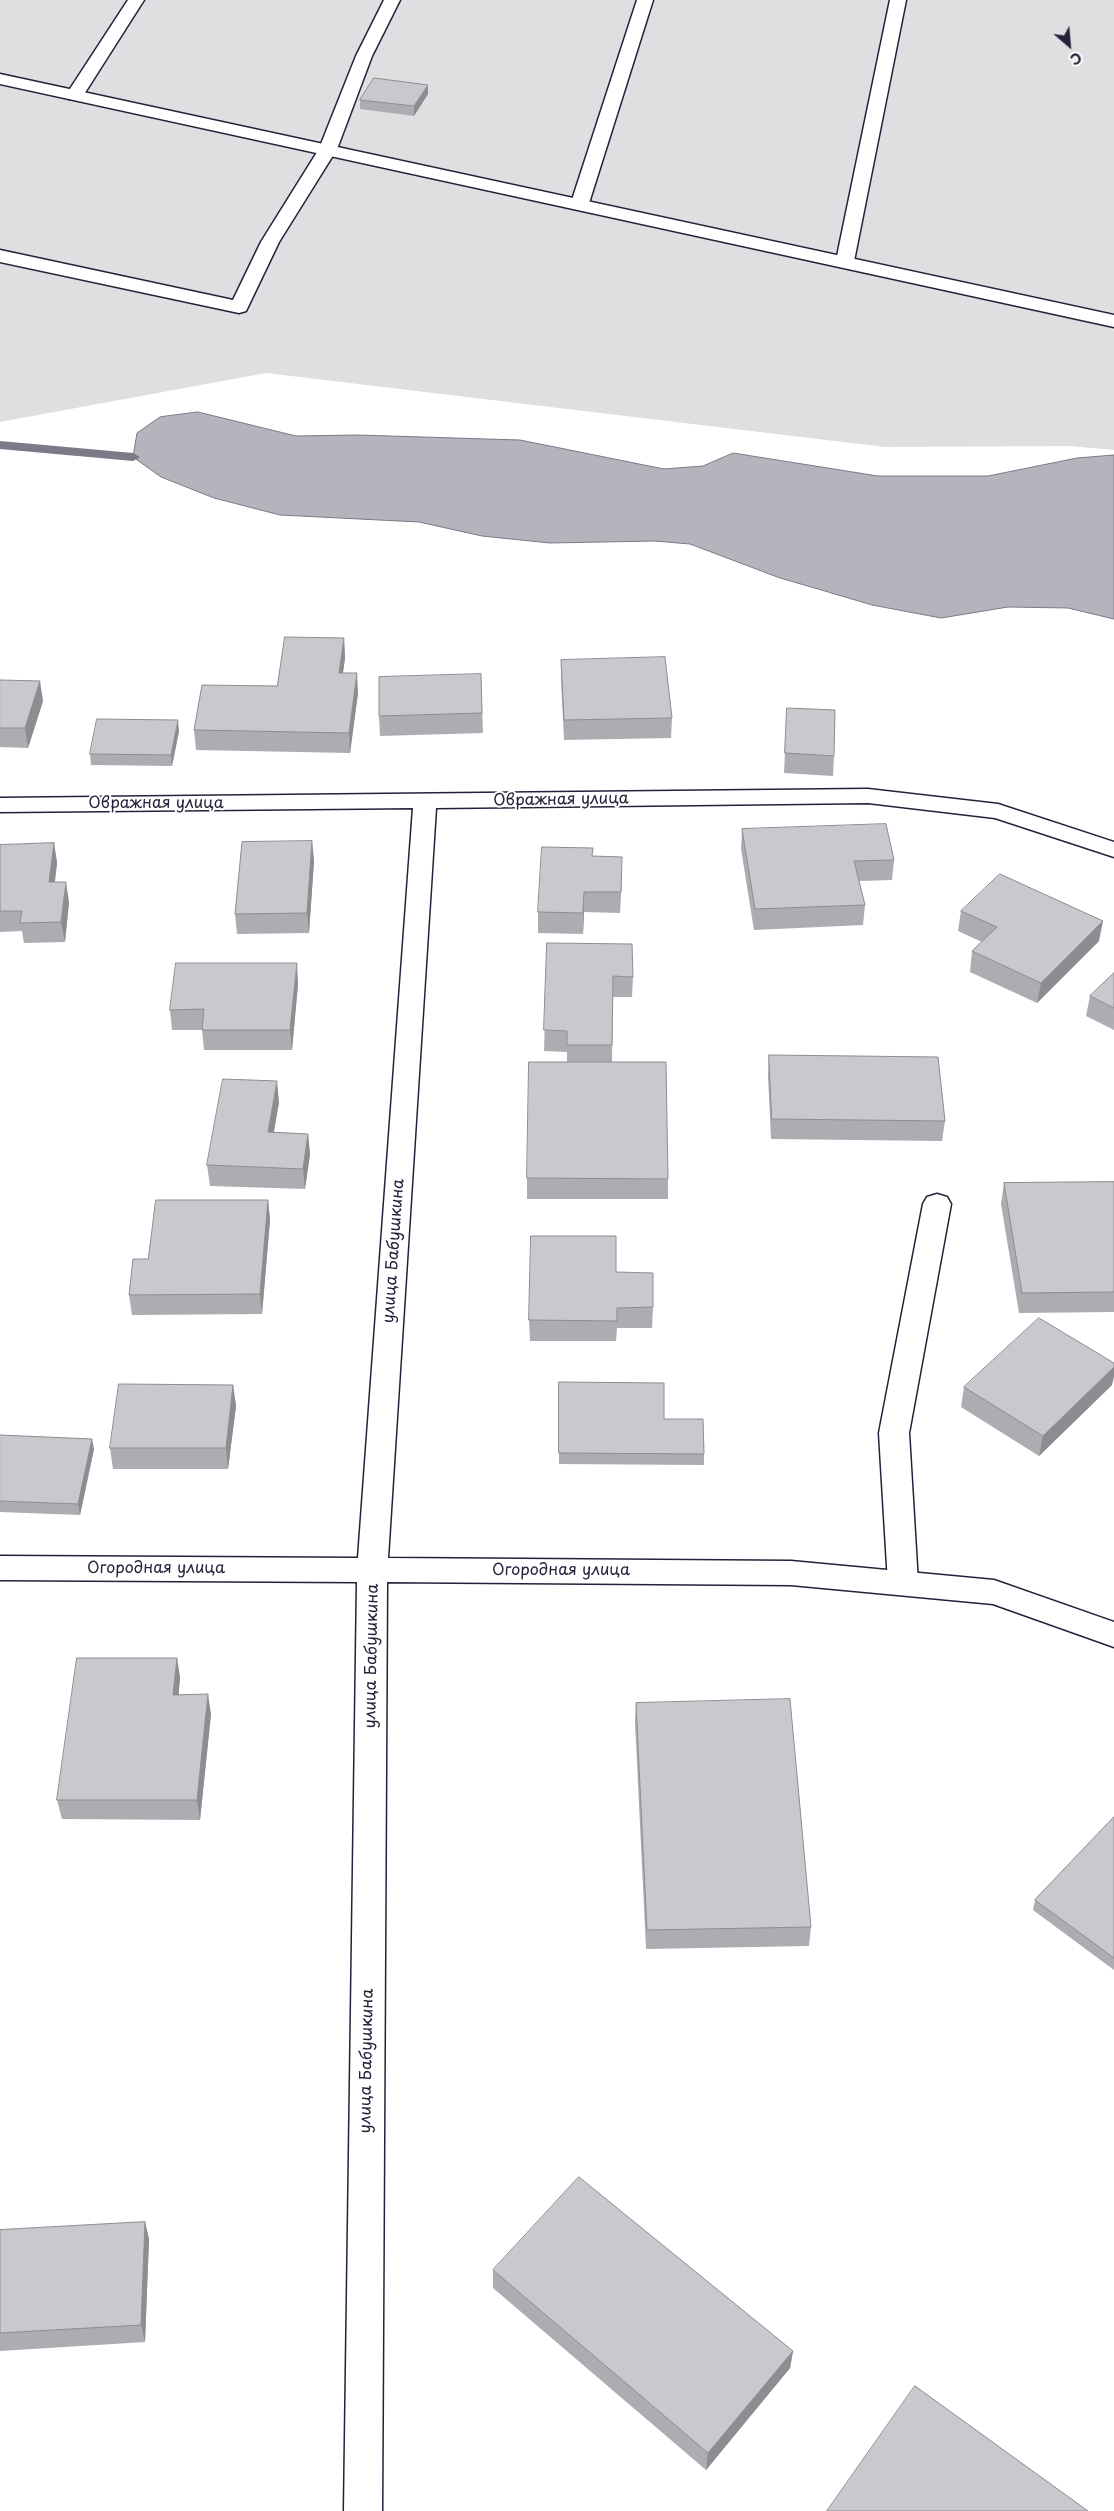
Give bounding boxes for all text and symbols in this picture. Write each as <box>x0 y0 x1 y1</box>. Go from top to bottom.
north arrow <box>1044 20 1094 70</box>
text: С <box>1067 47 1085 71</box>
street label: Овражная улица <box>493 789 629 811</box>
street label: Овражная улица <box>88 794 224 814</box>
street label: улица Бабушкина <box>379 1178 409 1324</box>
street label: Огородная улица <box>87 1559 225 1579</box>
street label: Огородная улица <box>492 1561 630 1581</box>
street label: улица Бабушкина <box>361 1583 383 1729</box>
street label: улица Бабушкина <box>356 1988 378 2134</box>

